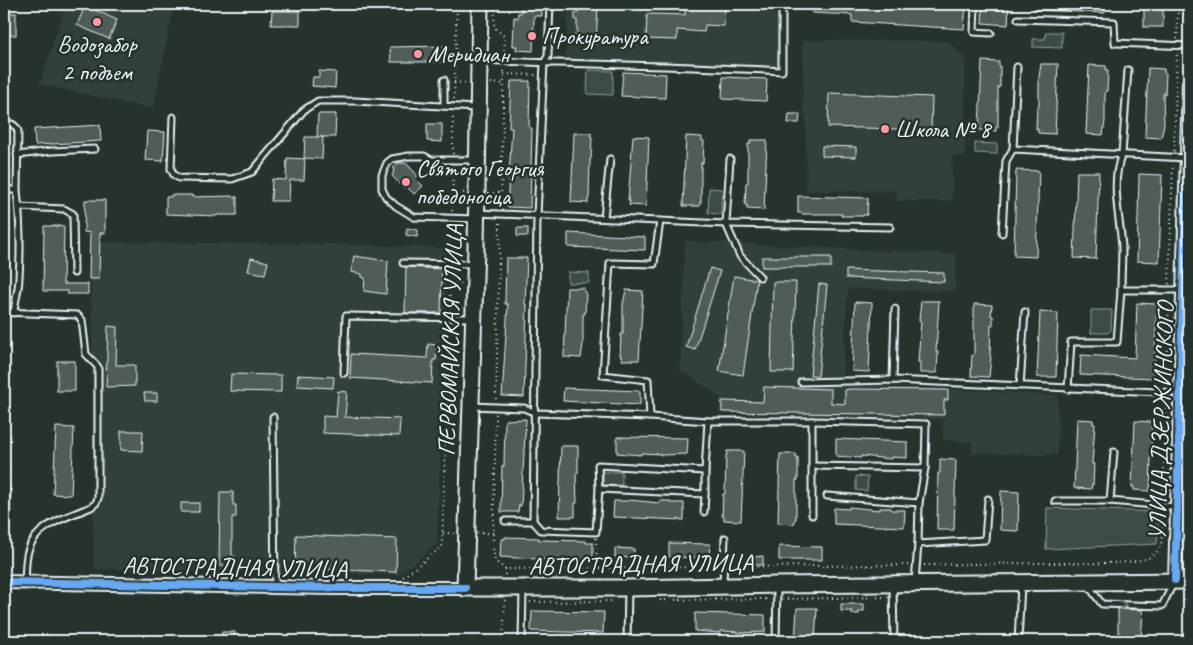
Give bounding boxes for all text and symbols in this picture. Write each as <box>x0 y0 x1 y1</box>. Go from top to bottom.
marker: Водозабор 2 подъем <box>91 16 103 28</box>
place label: Прокуратура <box>542 21 649 51</box>
place label: Водозабор 2 подъем <box>57 29 138 87</box>
marker: Прокуратура <box>526 30 538 42</box>
place label: Меридиан <box>428 39 511 69</box>
marker: Меридиан <box>412 48 424 60</box>
place label: Школа № 8 <box>895 114 992 144</box>
marker: Школа № 8 <box>879 123 891 135</box>
place label: Святого Георгия победоносца <box>416 153 545 211</box>
marker: Святого Георгия победоносца <box>400 176 412 188</box>
street label: ПЕРВОМАЙСКАЯ УЛИЦА <box>431 223 469 456</box>
street label: УЛИЦА ДЗЕРЖИНСКОГО <box>1142 298 1180 541</box>
street label: АВТОСТРАДНАЯ УЛИЦА <box>529 547 754 581</box>
street label: АВТОСТРАДНАЯ УЛИЦА <box>123 550 348 584</box>
one-way arrow <box>1119 600 1127 610</box>

